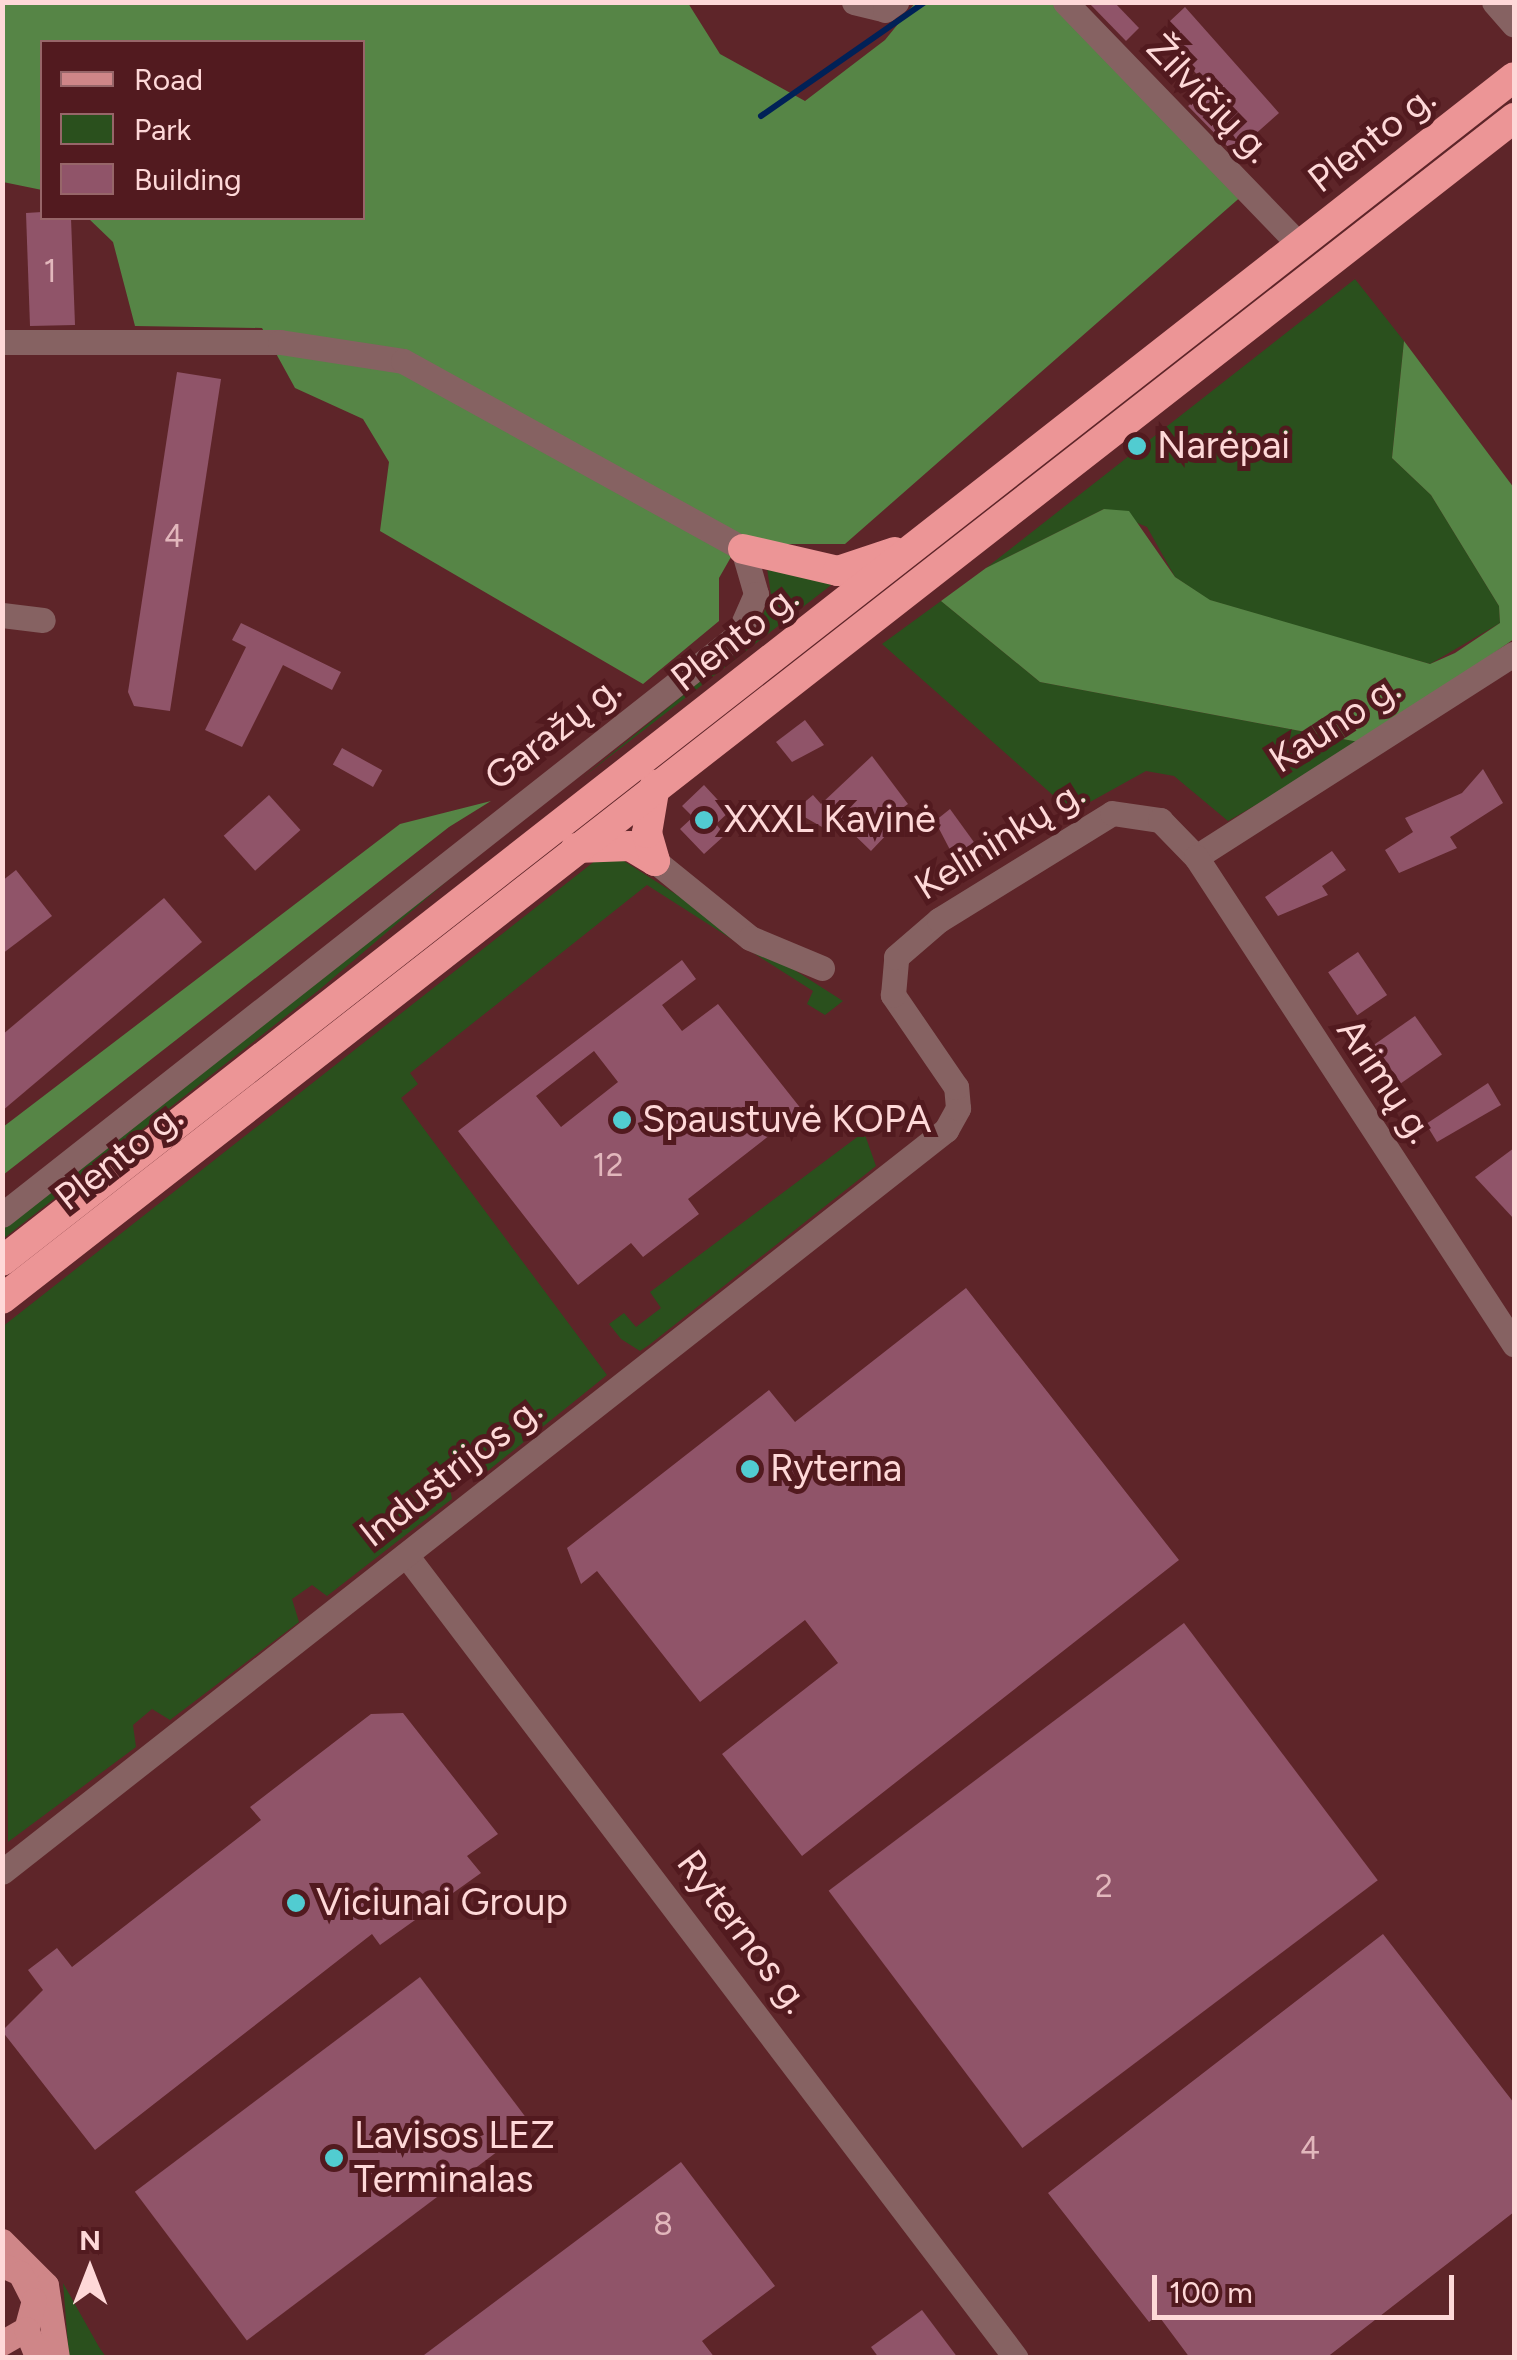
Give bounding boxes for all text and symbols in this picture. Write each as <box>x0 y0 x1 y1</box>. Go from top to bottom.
street label: Žilvičių g. <box>1137 26 1281 172</box>
legend <box>40 40 365 220</box>
text: Road <box>134 61 203 98</box>
street label: Plento g. <box>1300 75 1444 203</box>
text: Park <box>134 111 191 148</box>
text: Building <box>134 161 242 198</box>
house number: 1 <box>43 252 57 290</box>
place label: Narėpai <box>1157 423 1290 469</box>
marker: Narėpai <box>1126 435 1148 457</box>
house number: 4 <box>164 517 184 555</box>
street label: Plento g. <box>663 574 807 702</box>
street label: Kauno g. <box>1261 665 1409 783</box>
street label: Garažų g. <box>476 666 630 800</box>
street label: Kelininkų g. <box>907 770 1093 910</box>
place label: XXXL Kavinė <box>724 797 936 843</box>
marker: XXXL Kavinė <box>693 809 715 831</box>
street label: Arimų g. <box>1327 1010 1443 1152</box>
street label: Plento g. <box>47 1093 191 1221</box>
place label: Spaustuvė KOPA <box>642 1097 932 1143</box>
marker: Spaustuvė KOPA <box>611 1109 633 1131</box>
house number: 12 <box>592 1146 624 1184</box>
street label: Industrijos g. <box>351 1387 551 1557</box>
place label: Ryterna <box>770 1446 902 1492</box>
marker: Ryterna <box>739 1458 761 1480</box>
street label: Ryternos g. <box>667 1842 819 2022</box>
house number: 2 <box>1095 1867 1113 1905</box>
place label: Viciunai Group <box>316 1880 568 1926</box>
marker: Viciunai Group <box>285 1892 307 1914</box>
place label: Lavisos LEZ Terminalas <box>354 2113 555 2202</box>
house number: 4 <box>1300 2129 1320 2167</box>
marker: Lavisos LEZ Terminalas <box>323 2147 345 2169</box>
house number: 8 <box>653 2205 673 2243</box>
north arrow <box>40 2220 140 2320</box>
text: N <box>79 2223 101 2257</box>
scale bar <box>1157 2255 1460 2317</box>
text: 100 m <box>1169 2274 1253 2311</box>

